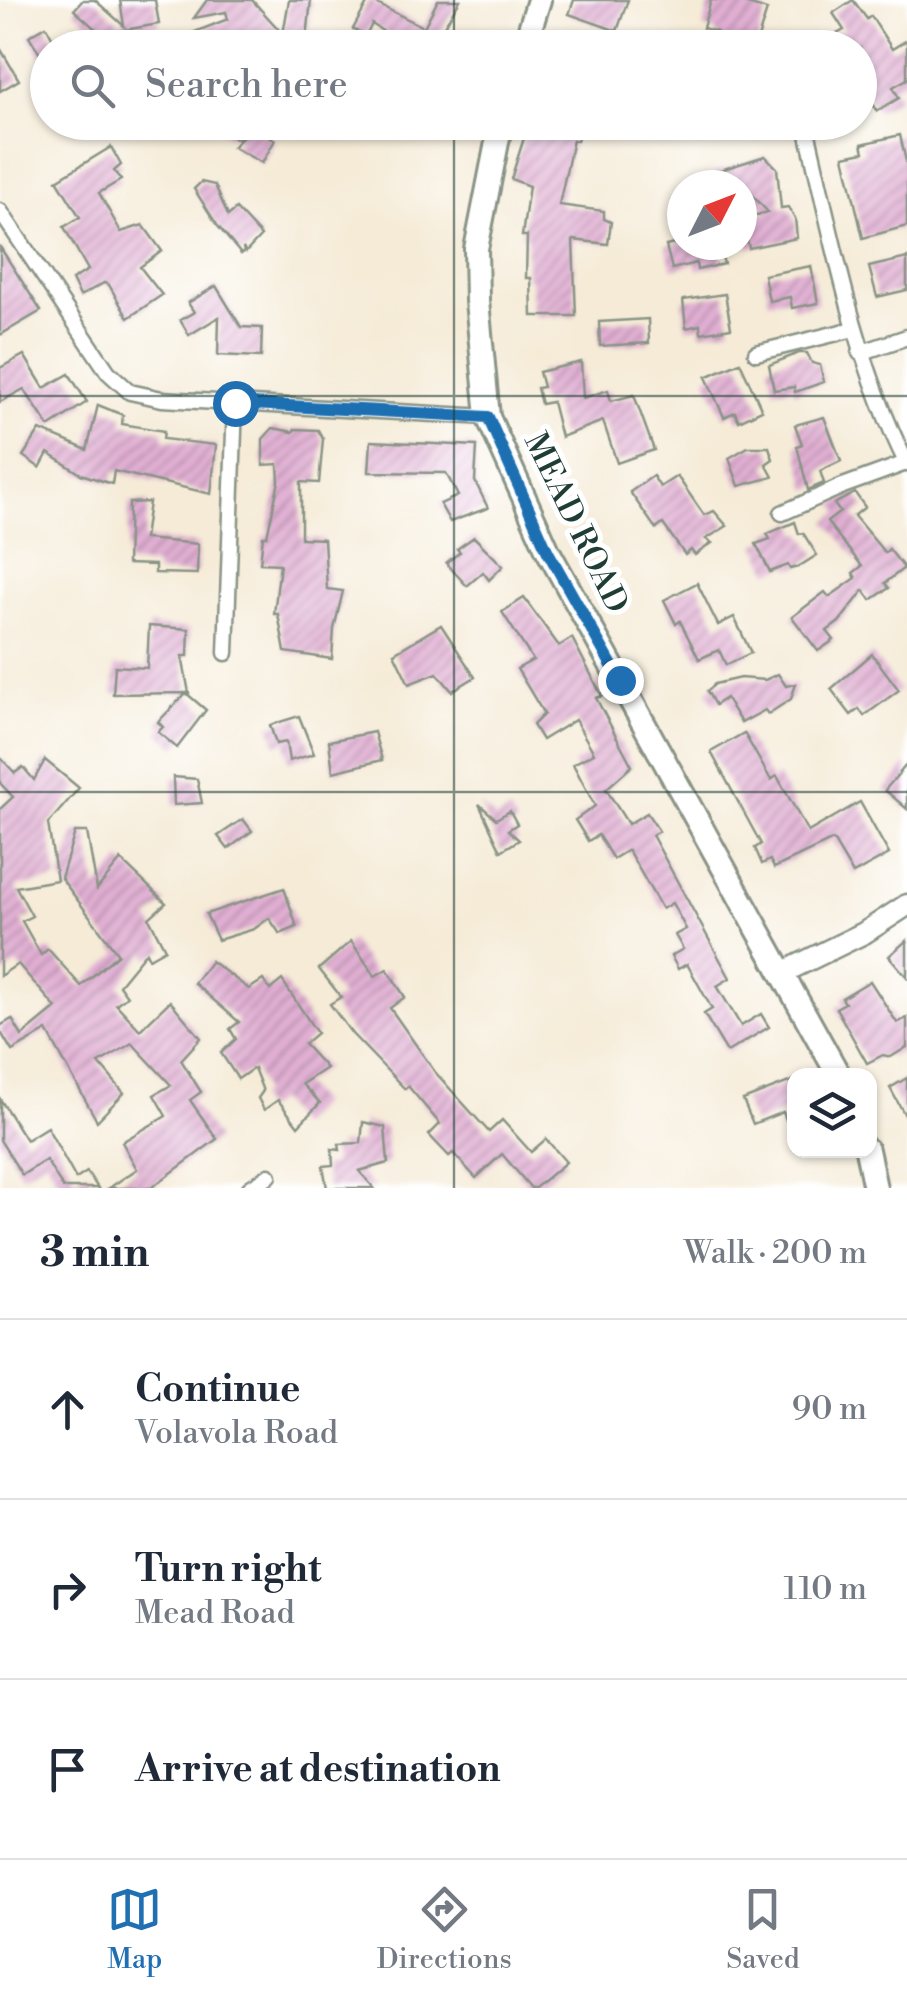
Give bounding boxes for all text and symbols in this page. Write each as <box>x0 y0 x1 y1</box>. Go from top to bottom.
search box <box>30 30 877 140</box>
icon: search <box>65 58 120 113</box>
text: Search here <box>145 62 348 109</box>
north arrow <box>667 170 757 260</box>
route start <box>213 381 259 427</box>
street label: MEAD ROAD <box>515 426 637 620</box>
route end <box>598 658 644 704</box>
map controls <box>787 1068 877 1158</box>
button: layers <box>787 1068 877 1158</box>
text: 3 min <box>40 1227 149 1280</box>
text: Walk · 200 m <box>684 1233 867 1273</box>
text: Continue <box>135 1366 300 1413</box>
icon: ahead <box>40 1382 95 1437</box>
text: 90 m <box>792 1389 867 1429</box>
text: Volavola Road <box>135 1413 338 1453</box>
text: Turn right <box>135 1546 321 1593</box>
icon: right <box>40 1562 95 1617</box>
text: 110 m <box>784 1569 867 1609</box>
text: Mead Road <box>135 1593 295 1633</box>
icon: arrive <box>40 1742 95 1797</box>
text: Arrive at destination <box>135 1746 501 1793</box>
tab: Map <box>107 1882 162 1977</box>
tab: Directions <box>377 1882 512 1977</box>
tab: Saved <box>726 1882 800 1977</box>

